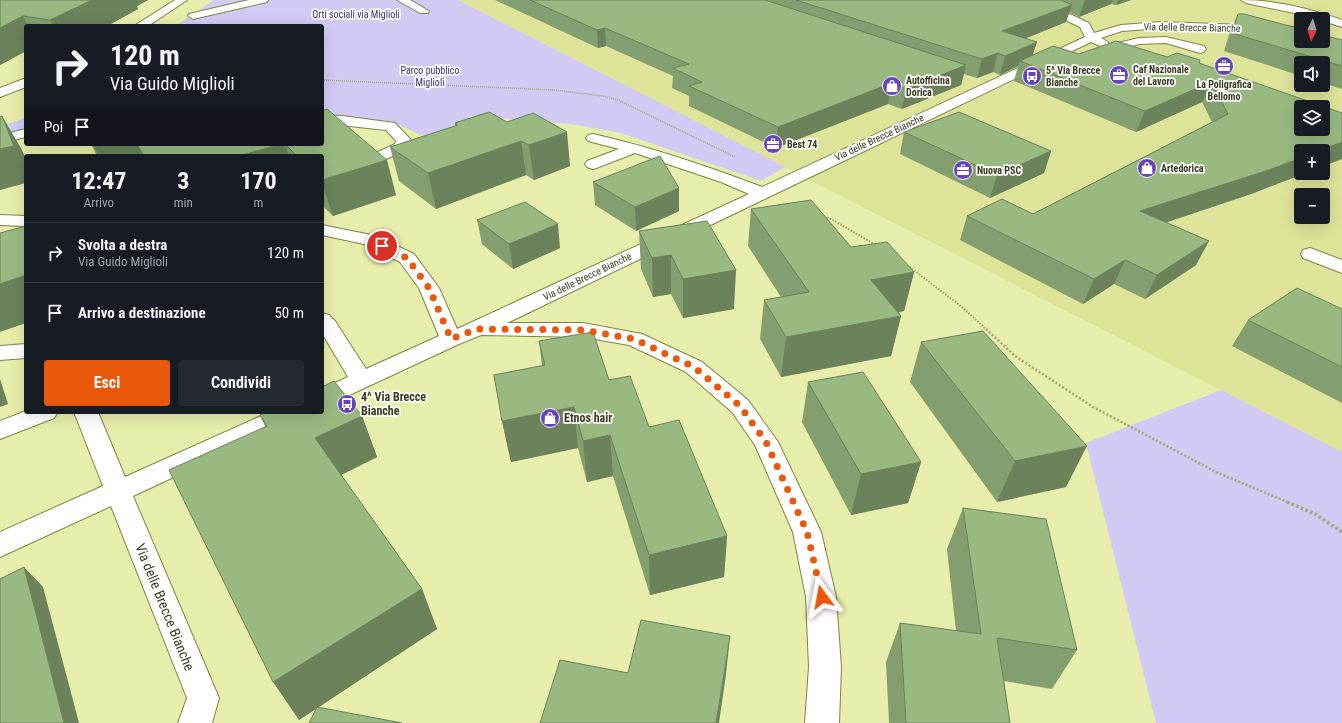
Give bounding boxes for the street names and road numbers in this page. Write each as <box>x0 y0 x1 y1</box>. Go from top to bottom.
street label: Via delle Brecce Bianche <box>1143 21 1241 34</box>
street label: Via delle Brecce Bianche <box>833 112 926 163</box>
street label: Via delle Brecce Bianche <box>541 250 634 303</box>
street label: Via delle Brecce Bianche <box>132 541 198 673</box>

